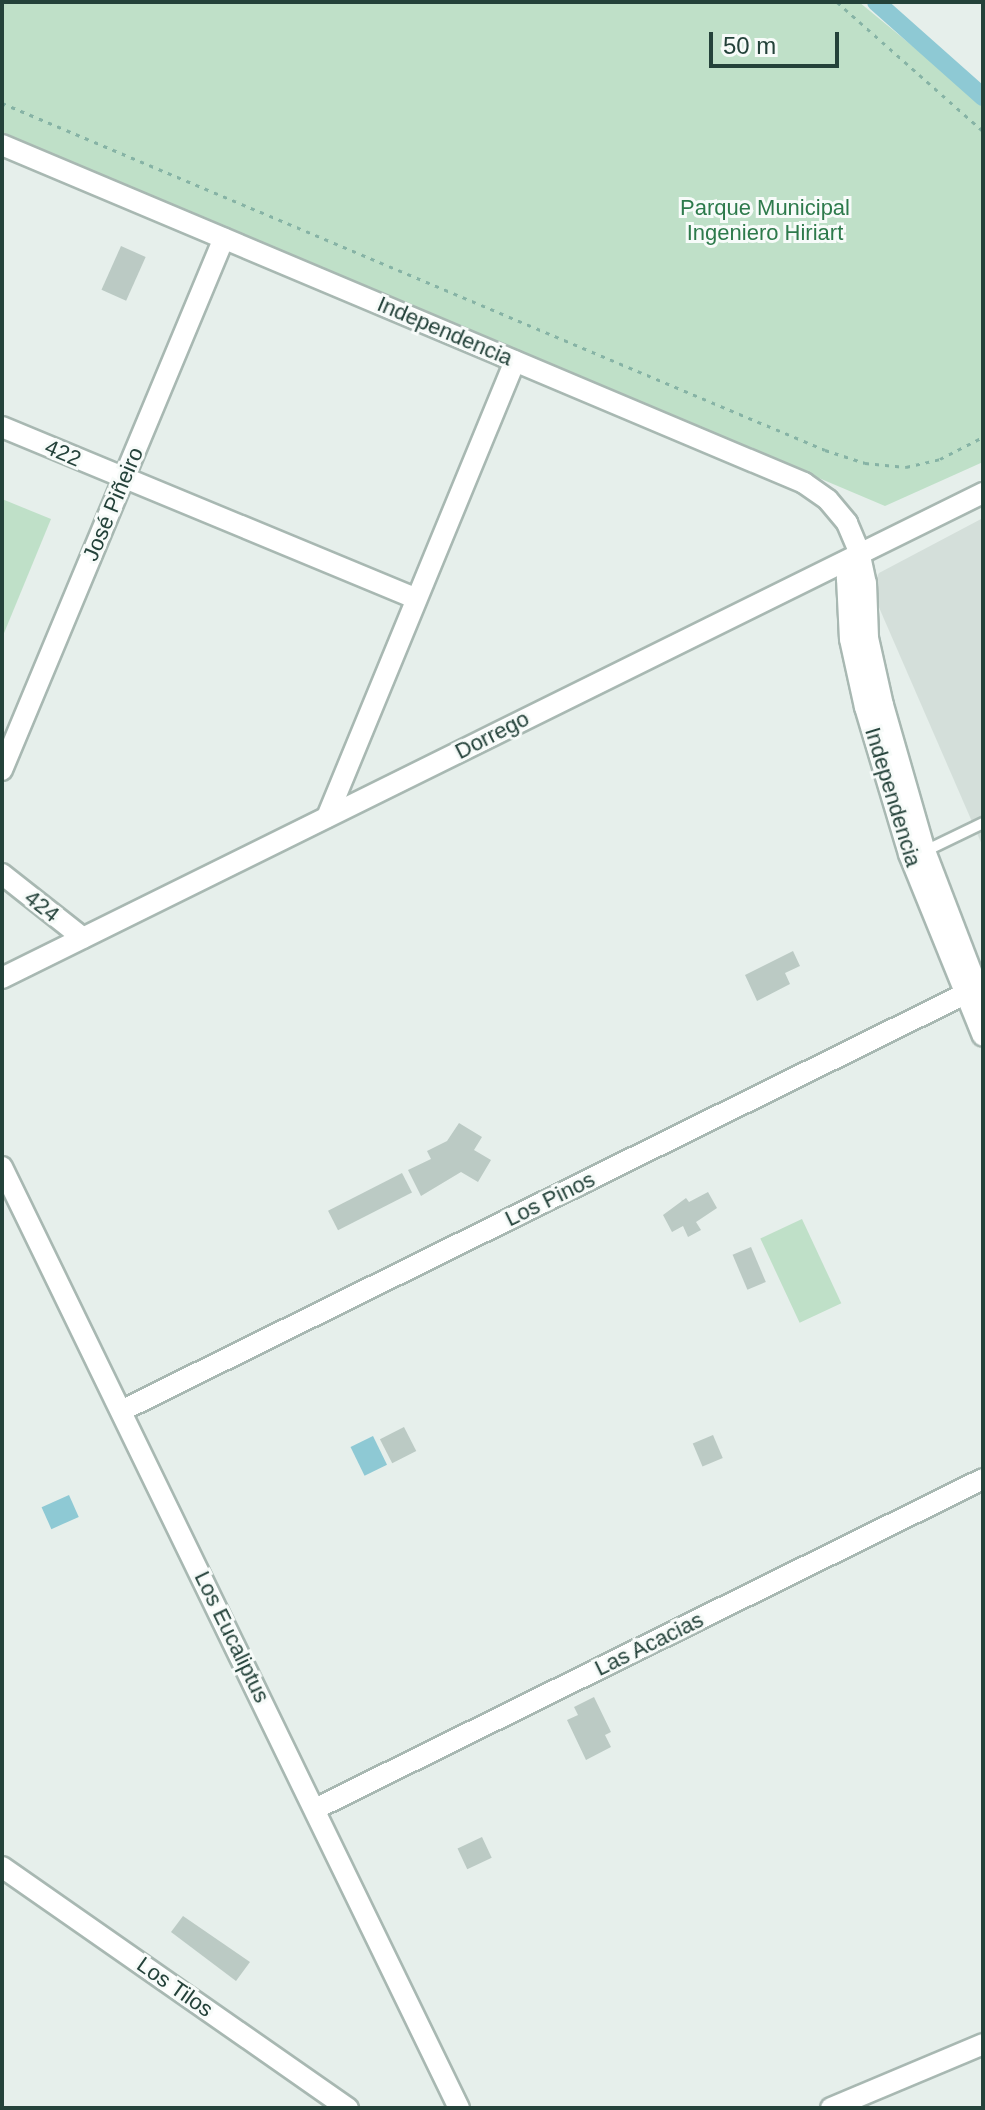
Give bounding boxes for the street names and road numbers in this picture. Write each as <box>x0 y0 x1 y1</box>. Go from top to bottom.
street label: Independencia <box>373 291 517 371</box>
street label: 422 <box>41 434 85 472</box>
street label: José Piñeiro <box>77 443 149 565</box>
street label: Dorrego <box>451 705 533 765</box>
street label: Independencia <box>859 724 927 870</box>
street label: 424 <box>19 884 65 928</box>
street label: Los Pinos <box>501 1166 599 1232</box>
street label: Los Eucaliptus <box>189 1567 275 1707</box>
street label: Las Acacias <box>590 1606 708 1682</box>
street label: Los Tilos <box>132 1951 218 2023</box>

